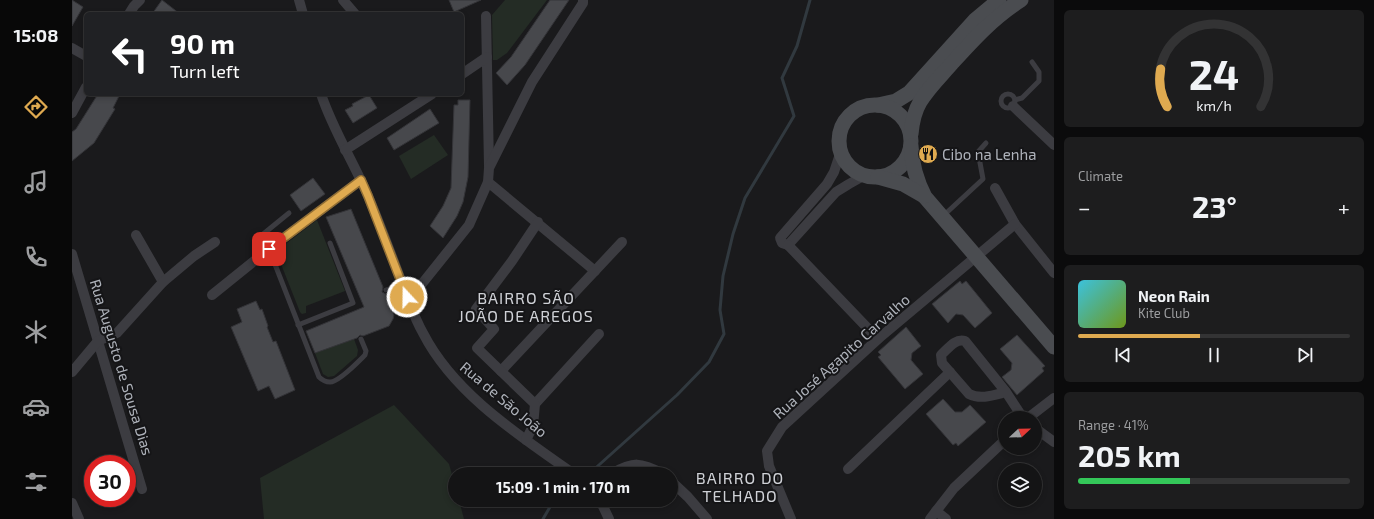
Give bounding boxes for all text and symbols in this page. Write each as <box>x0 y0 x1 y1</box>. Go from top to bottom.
text: 15:08 <box>14 24 58 46</box>
text: 90 m <box>170 26 235 60</box>
icon: left <box>104 28 156 80</box>
text: 24 <box>1189 47 1239 97</box>
text: Turn left <box>170 60 240 82</box>
icon: directions <box>22 93 50 121</box>
text: km/h <box>1196 96 1232 113</box>
restaurant icon: Cibo na Lenha <box>917 143 939 165</box>
place label: Cibo na Lenha <box>942 145 1036 163</box>
icon: music <box>22 168 50 196</box>
text: Climate <box>1078 168 1123 184</box>
text: 23° <box>1192 188 1237 224</box>
text: − <box>1078 194 1091 220</box>
text: + <box>1338 194 1350 220</box>
pin <box>252 232 286 266</box>
icon: arrive <box>258 238 280 260</box>
icon: phone <box>22 243 50 271</box>
position arrow <box>386 276 428 318</box>
street label: Rua Augusto de Sousa Dias <box>87 277 157 457</box>
text: Neon Rain <box>1138 287 1210 305</box>
district label: BAIRRO SÃO JOÃO DE AREGOS <box>458 288 594 325</box>
street label: Rua José Agapito Carvalho <box>769 290 913 422</box>
text: Kite Club <box>1138 305 1190 321</box>
icon: climate <box>22 318 50 346</box>
icon: previous <box>1112 344 1134 366</box>
icon: pause <box>1203 344 1225 366</box>
icon: next <box>1294 344 1316 366</box>
street label: Rua de São João <box>457 357 551 441</box>
icon: car <box>22 393 50 421</box>
north arrow <box>998 411 1042 455</box>
map controls <box>998 411 1042 507</box>
text: Range · 41% <box>1078 417 1149 433</box>
text: 205 km <box>1078 437 1181 473</box>
speed limit sign: 30 <box>84 455 136 507</box>
button: layers <box>998 463 1042 507</box>
icon: filters <box>22 468 50 496</box>
district label: BAIRRO DO TELHADO <box>696 468 784 505</box>
text: 15:09 · 1 min · 170 m <box>496 478 630 496</box>

